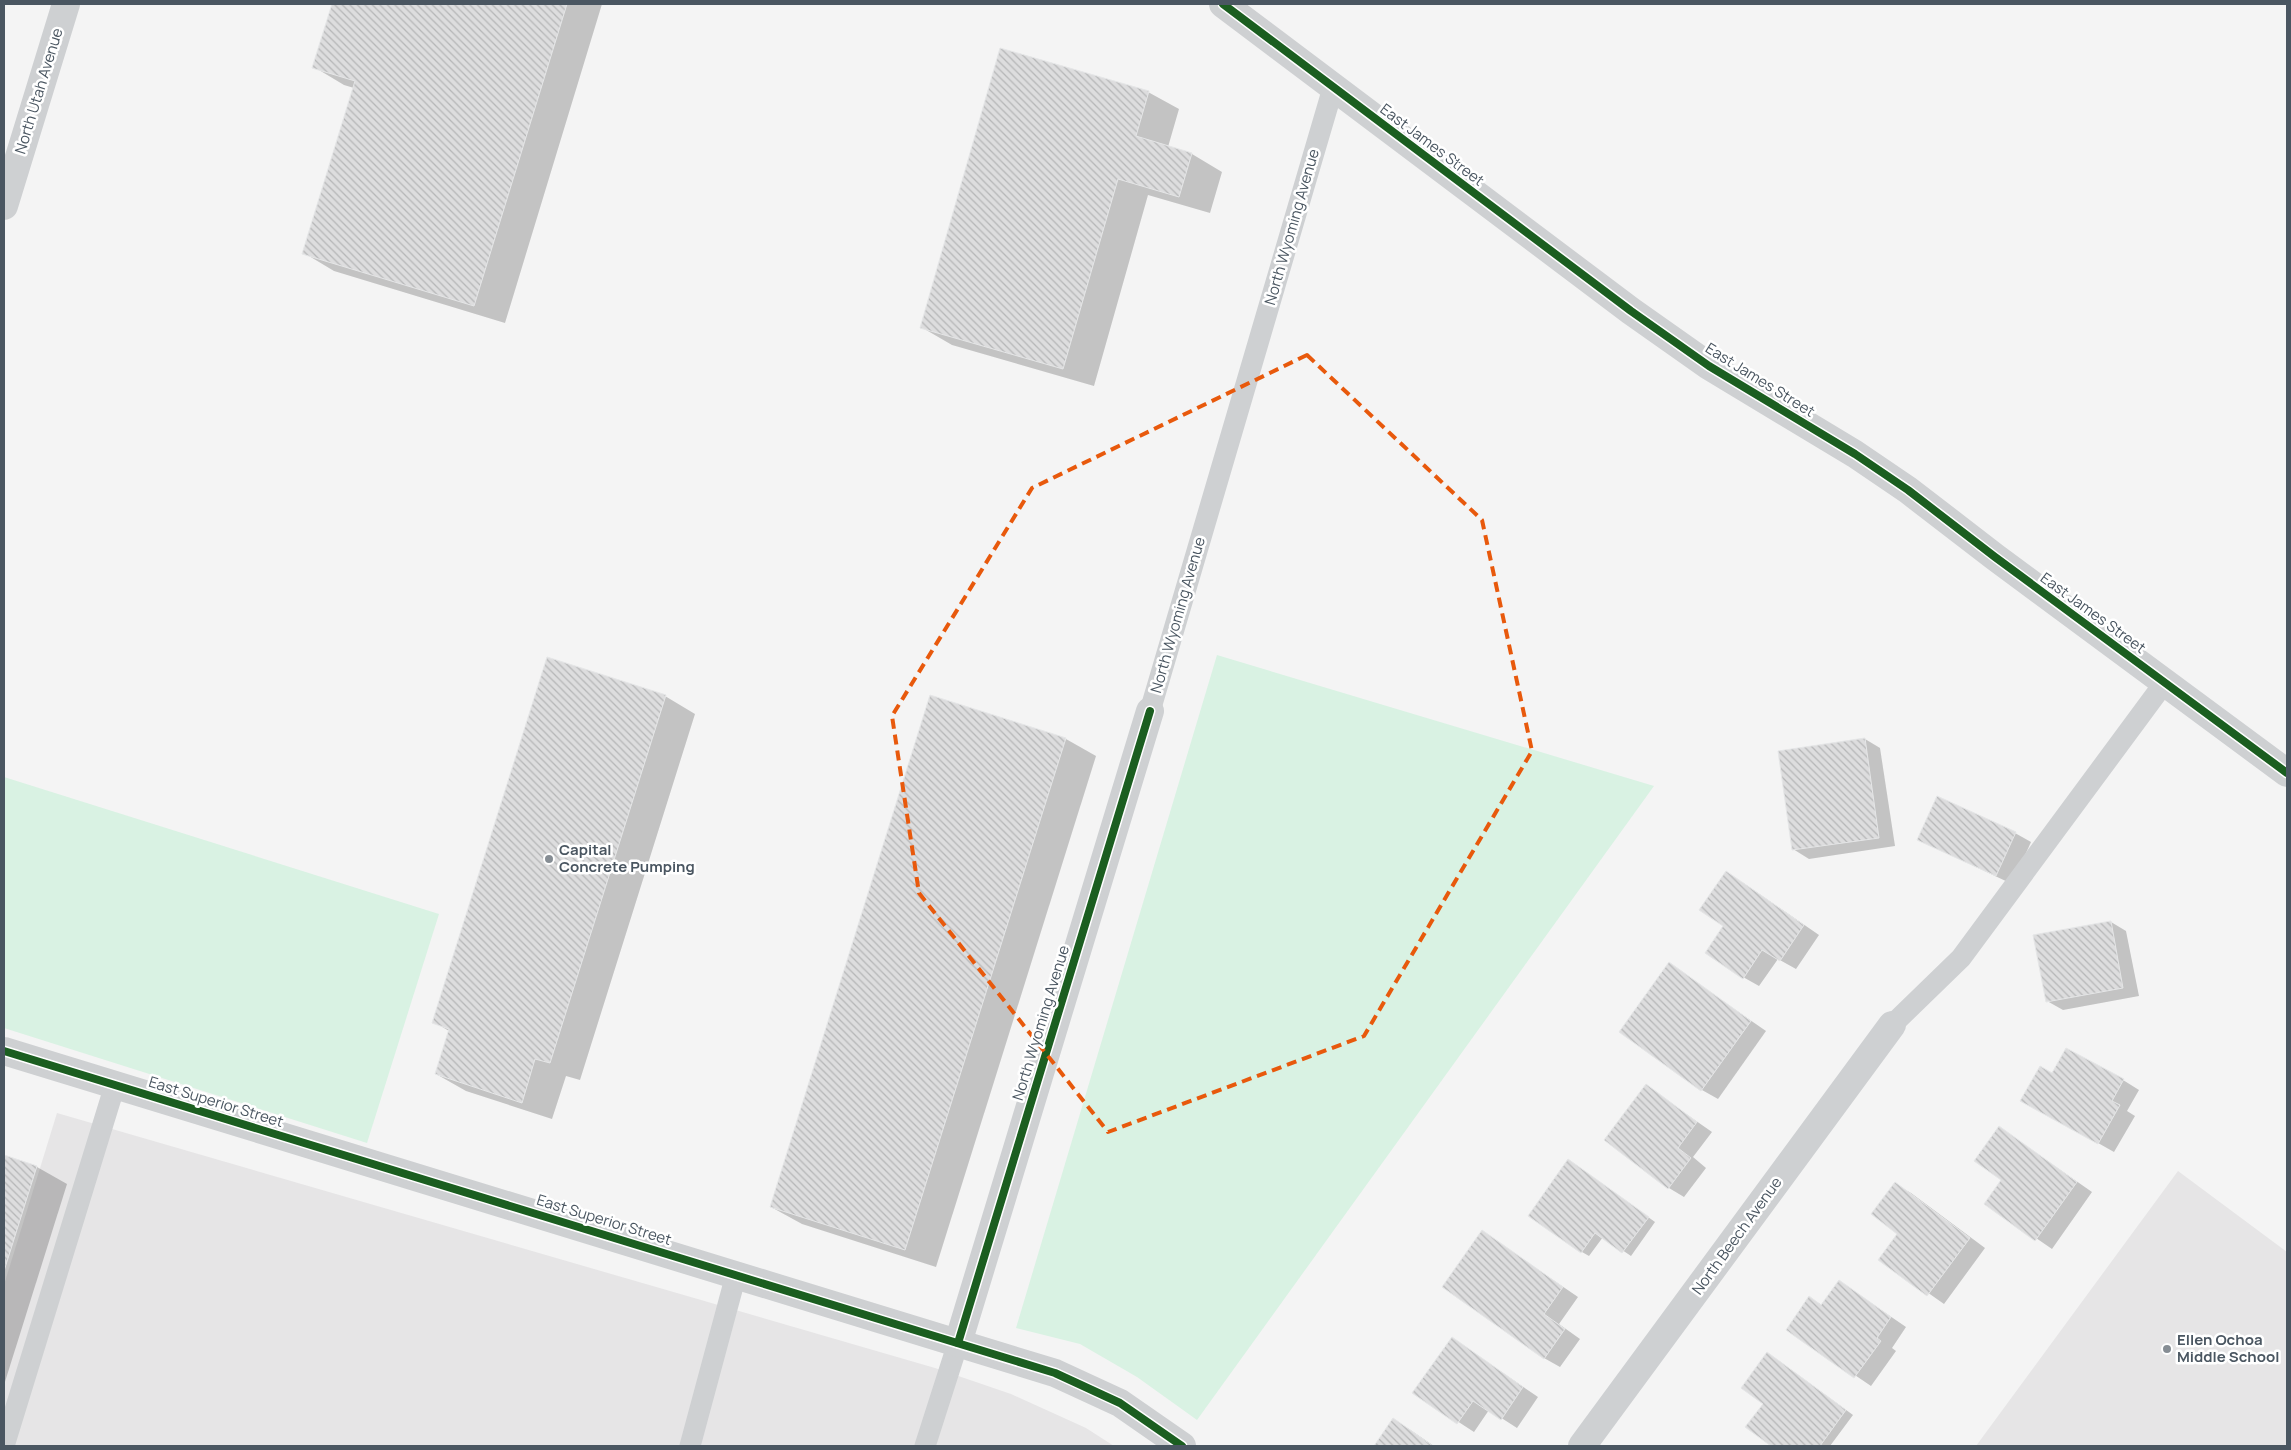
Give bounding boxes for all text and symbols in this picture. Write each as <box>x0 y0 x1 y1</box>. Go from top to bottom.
street label: North Utah Avenue <box>9 25 68 156</box>
street label: East James Street <box>1376 98 1489 191</box>
street label: North Wyoming Avenue <box>1259 146 1324 307</box>
street label: East James Street <box>1702 337 1819 422</box>
street label: North Wyoming Avenue <box>1145 534 1210 695</box>
street label: East James Street <box>2036 567 2150 658</box>
place label: Capital Concrete Pumping <box>559 839 695 877</box>
marker: Capital Concrete Pumping <box>543 853 555 865</box>
street label: North Wyoming Avenue <box>1007 942 1074 1103</box>
street label: East Superior Street <box>146 1071 286 1132</box>
street label: North Beech Avenue <box>1687 1172 1787 1299</box>
street label: East Superior Street <box>534 1189 674 1250</box>
place label: Ellen Ochoa Middle School <box>2177 1329 2279 1367</box>
marker: Ellen Ochoa Middle School <box>2161 1343 2173 1355</box>

